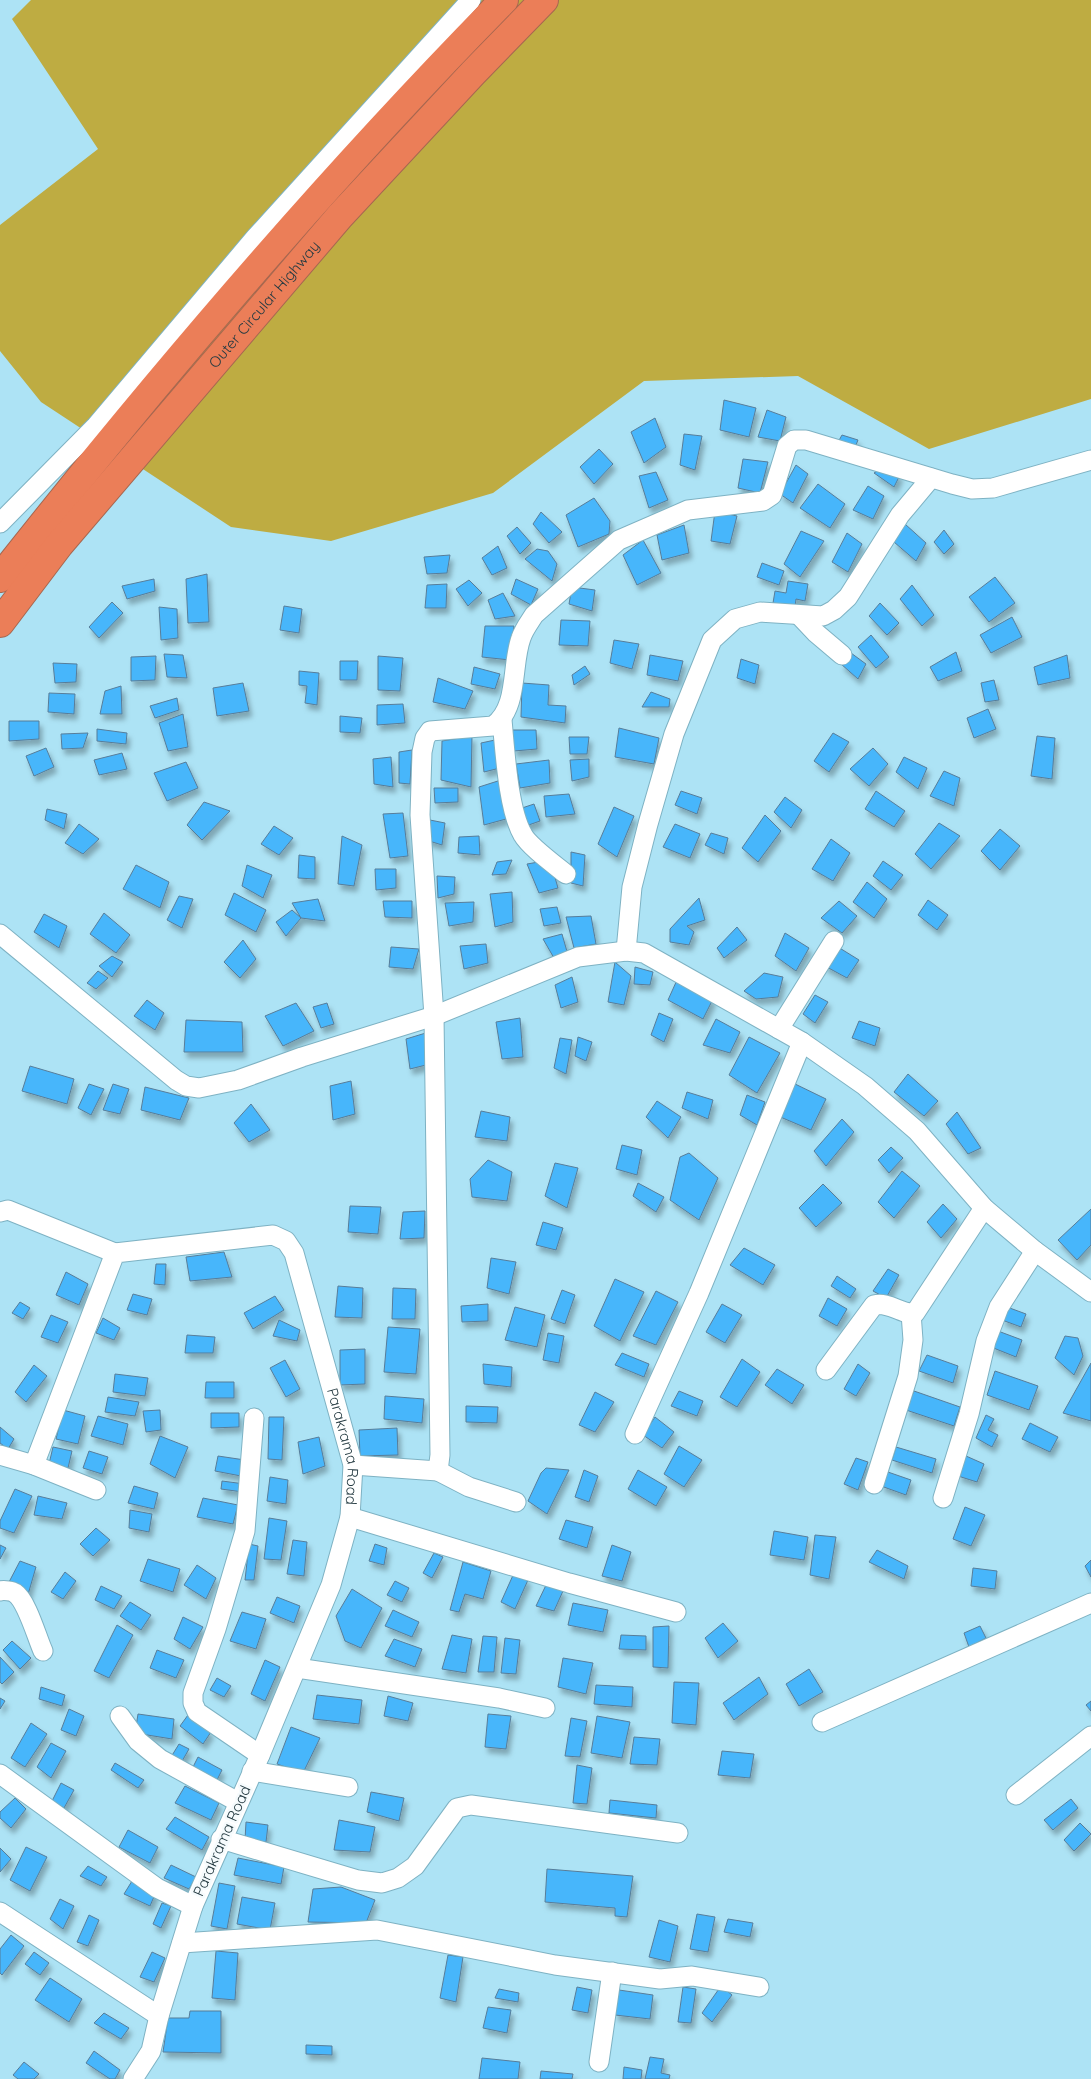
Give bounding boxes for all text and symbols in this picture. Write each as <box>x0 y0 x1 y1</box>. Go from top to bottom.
street label: Outer Circular Highway <box>204 237 324 372</box>
street label: Parakrama Road <box>323 1386 363 1506</box>
street label: Parakrama Road <box>189 1782 255 1899</box>

